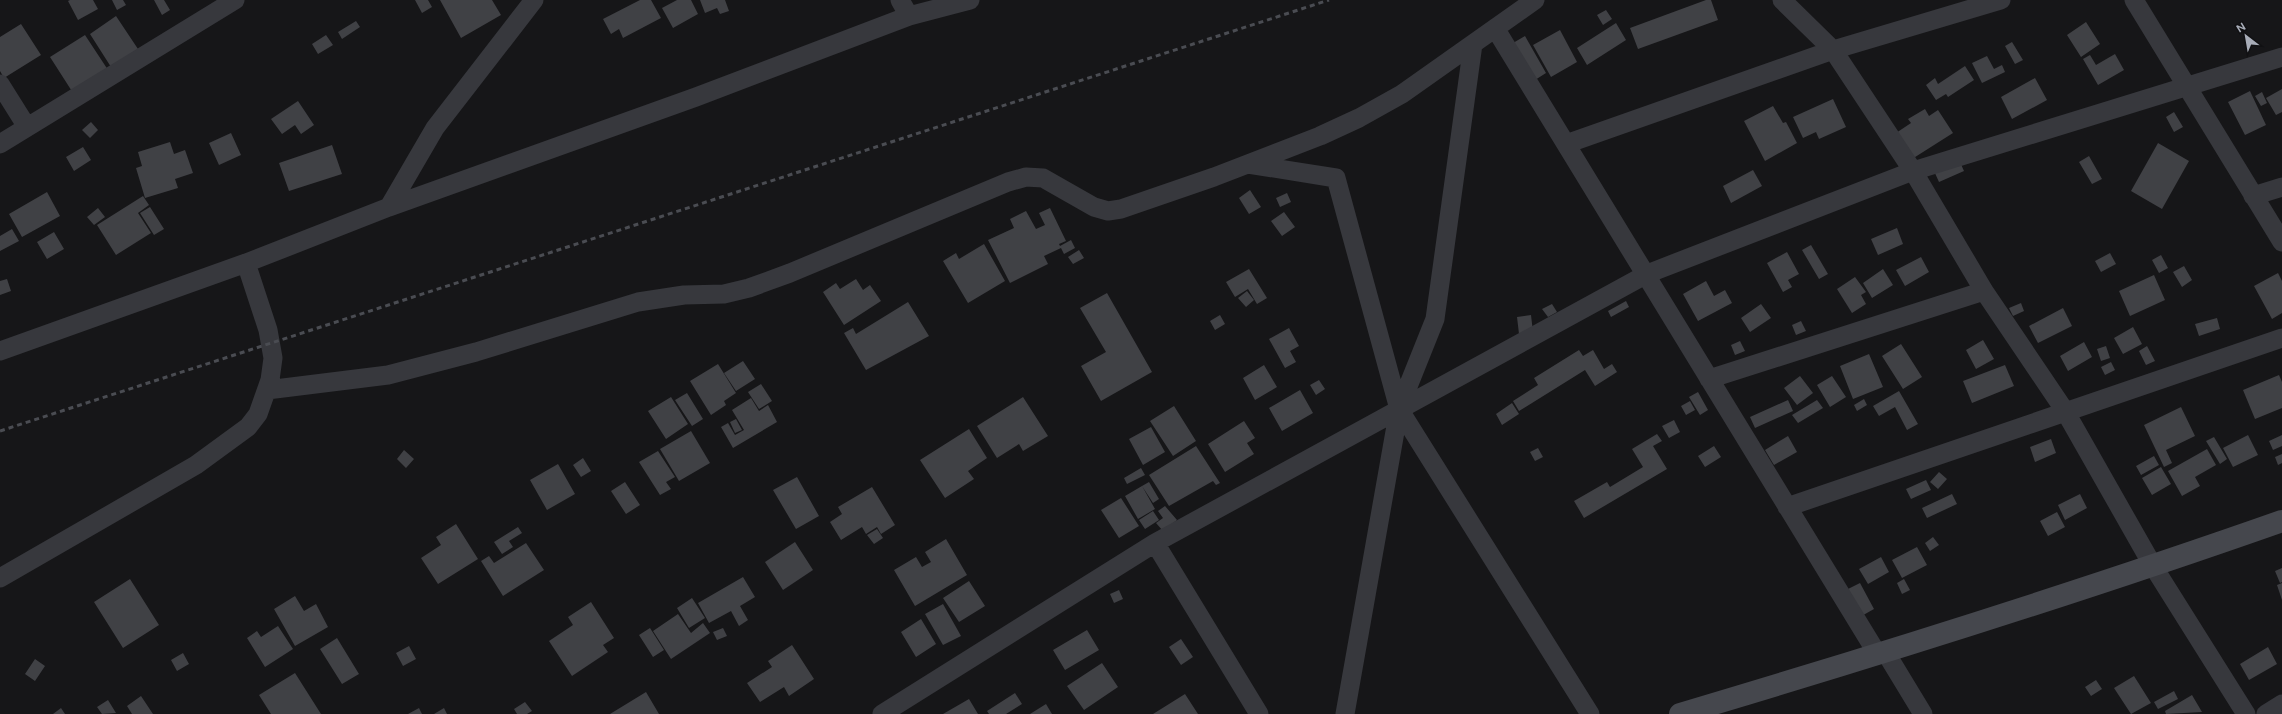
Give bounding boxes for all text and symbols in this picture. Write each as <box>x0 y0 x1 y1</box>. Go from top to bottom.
north arrow <box>2226 16 2266 56</box>
text: N <box>2234 20 2248 36</box>

